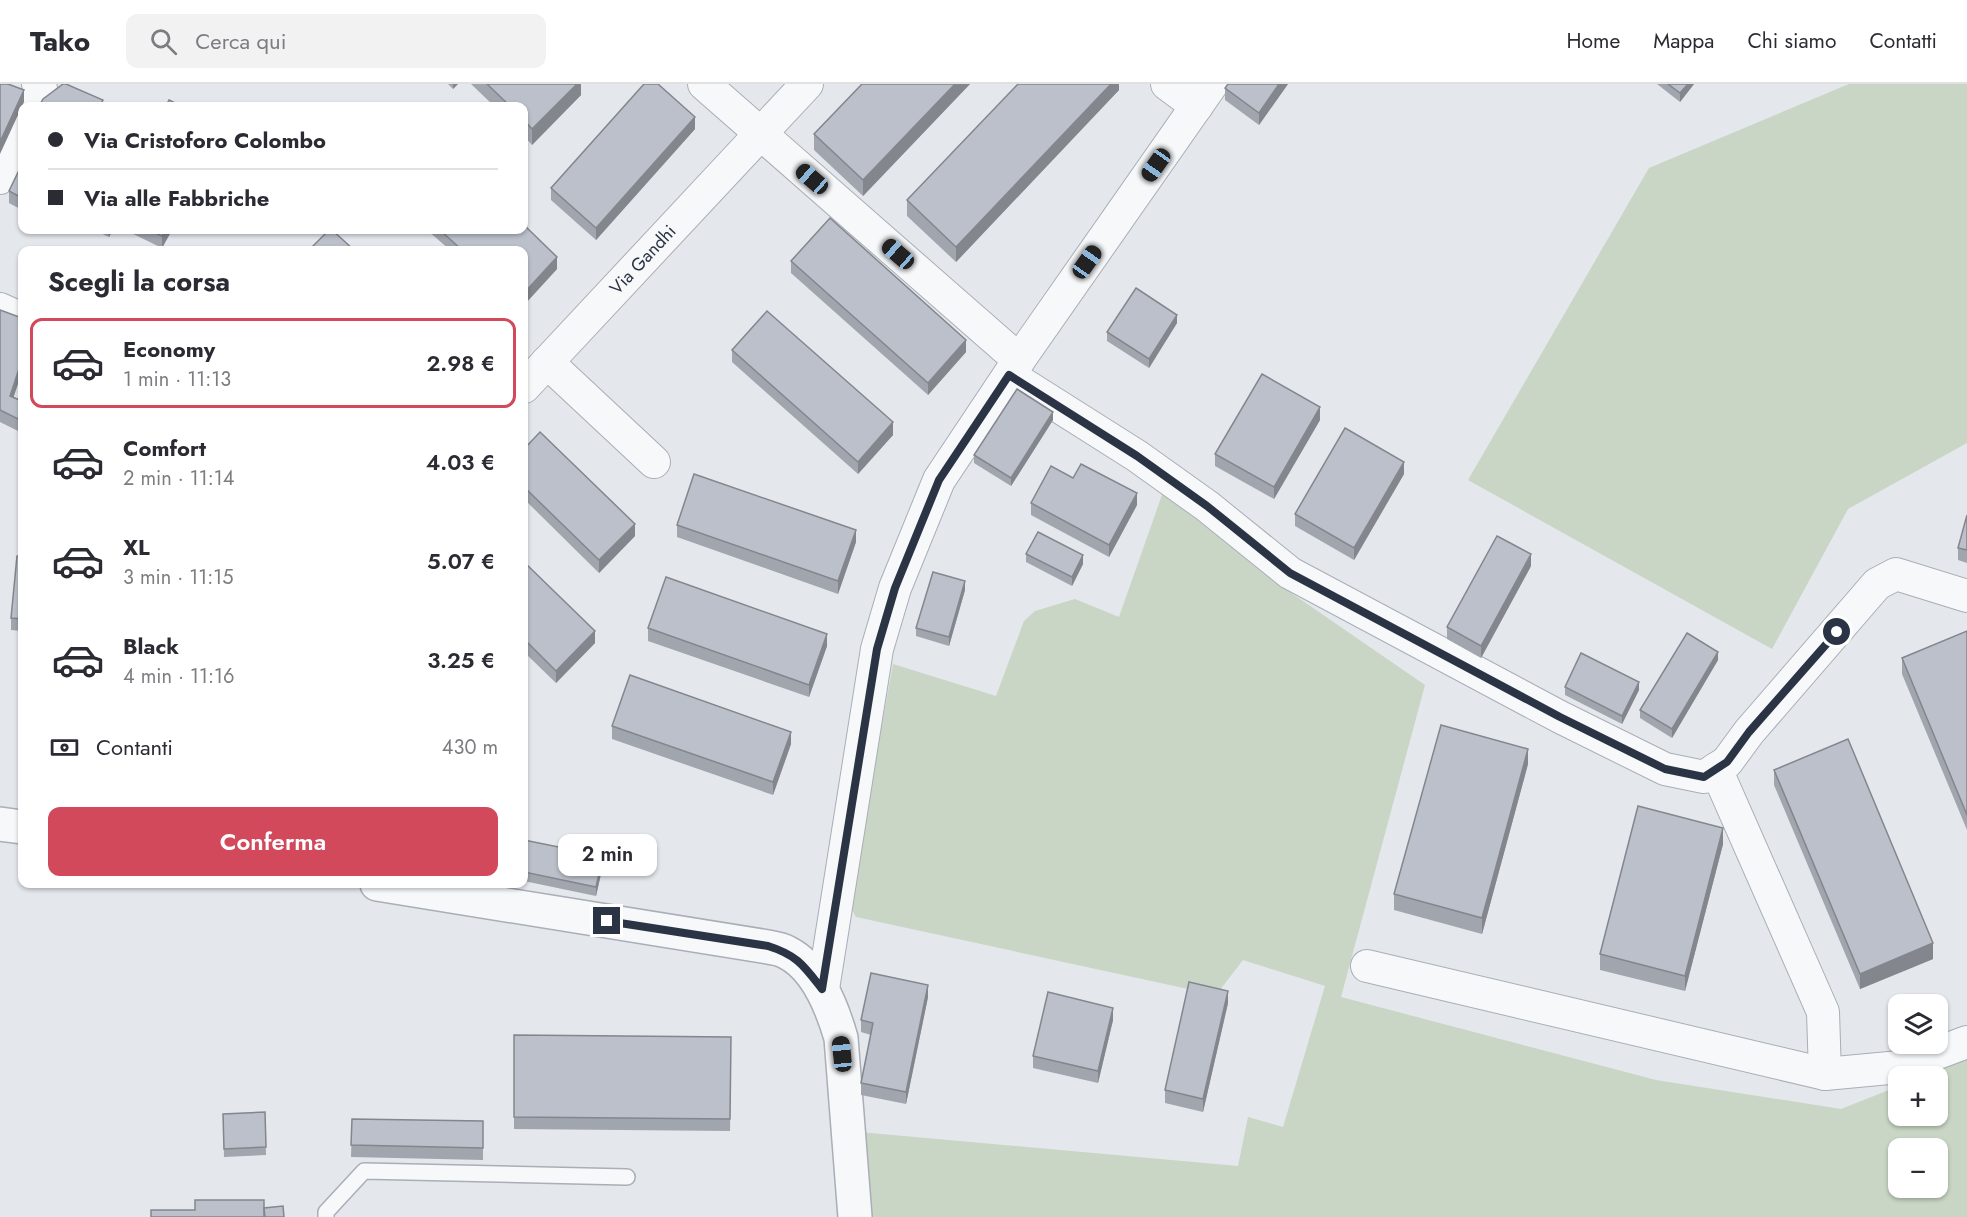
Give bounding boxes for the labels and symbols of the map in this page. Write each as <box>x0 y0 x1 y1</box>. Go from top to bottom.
car <box>1138 145 1174 185</box>
car <box>793 160 831 198</box>
street label: Via Gandhi <box>604 219 682 301</box>
car <box>879 235 917 273</box>
car <box>1069 242 1105 282</box>
route start <box>1823 618 1850 645</box>
callout: 2 min <box>558 834 656 876</box>
route end <box>593 907 620 934</box>
car <box>831 1035 853 1073</box>

